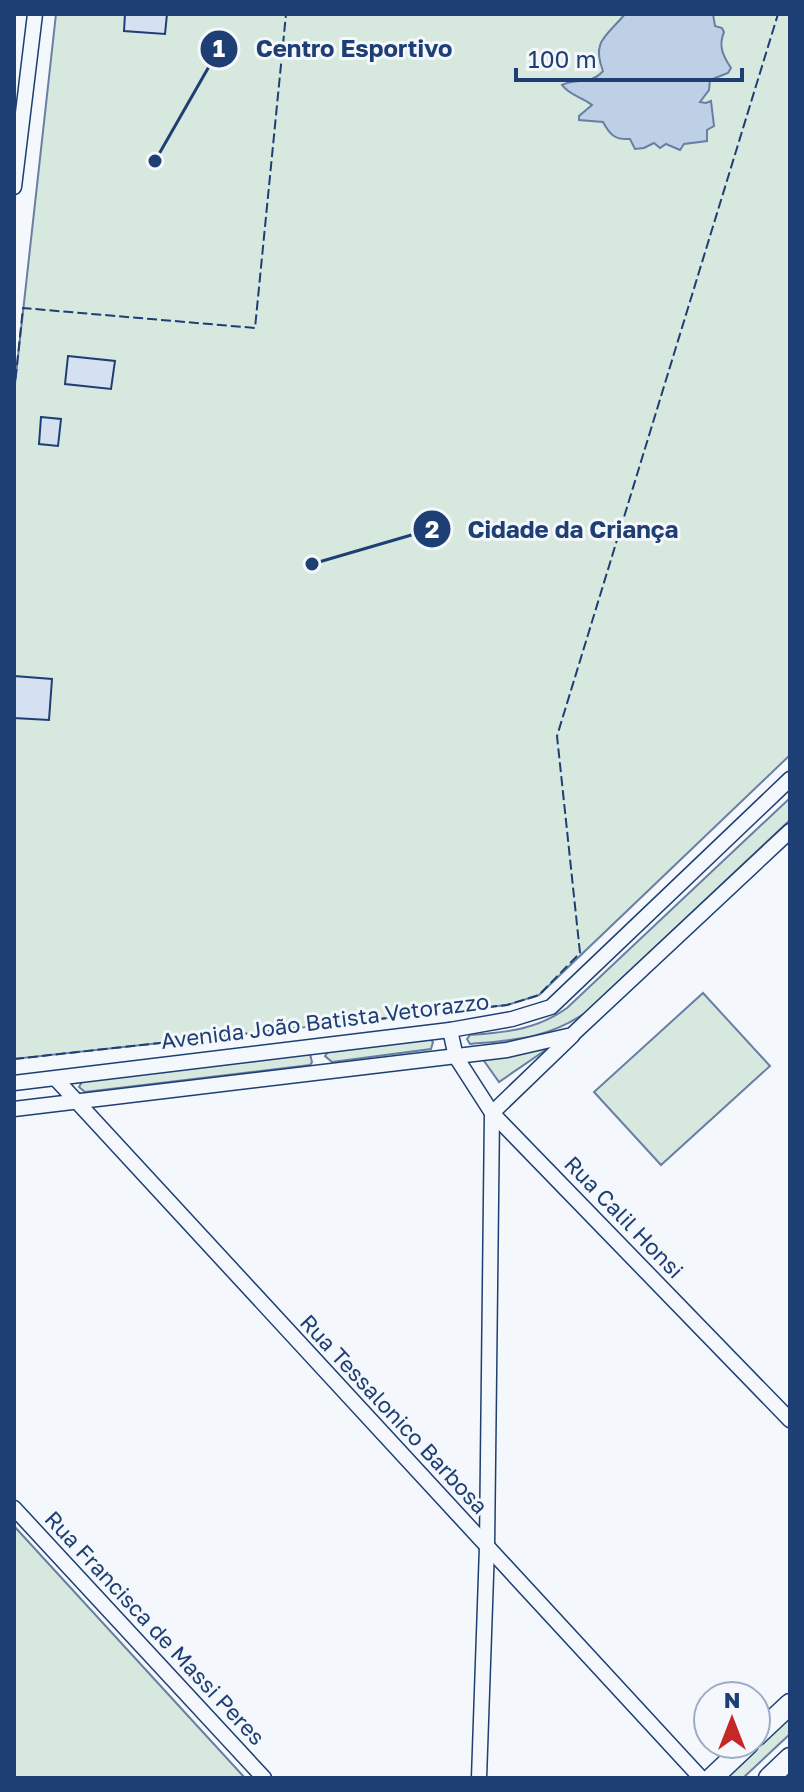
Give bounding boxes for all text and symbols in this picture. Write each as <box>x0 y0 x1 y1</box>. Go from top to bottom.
callout: Centro Esportivo <box>199 25 468 73</box>
scale bar <box>516 32 742 82</box>
text: 1 <box>213 33 225 62</box>
text: Centro Esportivo <box>256 33 452 62</box>
text: 100 m <box>528 44 597 73</box>
callout: Cidade da Criança <box>412 505 695 553</box>
text: 2 <box>425 514 439 543</box>
text: Cidade da Criança <box>467 514 679 543</box>
street label: Avenida João Batista Vetorazzo <box>159 987 491 1054</box>
street label: Rua Calil Honsi <box>559 1150 690 1283</box>
street label: Rua Tessalonico Barbosa <box>295 1308 494 1519</box>
street label: Rua Francisca de Massi Peres <box>40 1505 271 1750</box>
north arrow <box>692 1680 772 1760</box>
text: N <box>724 1686 740 1713</box>

